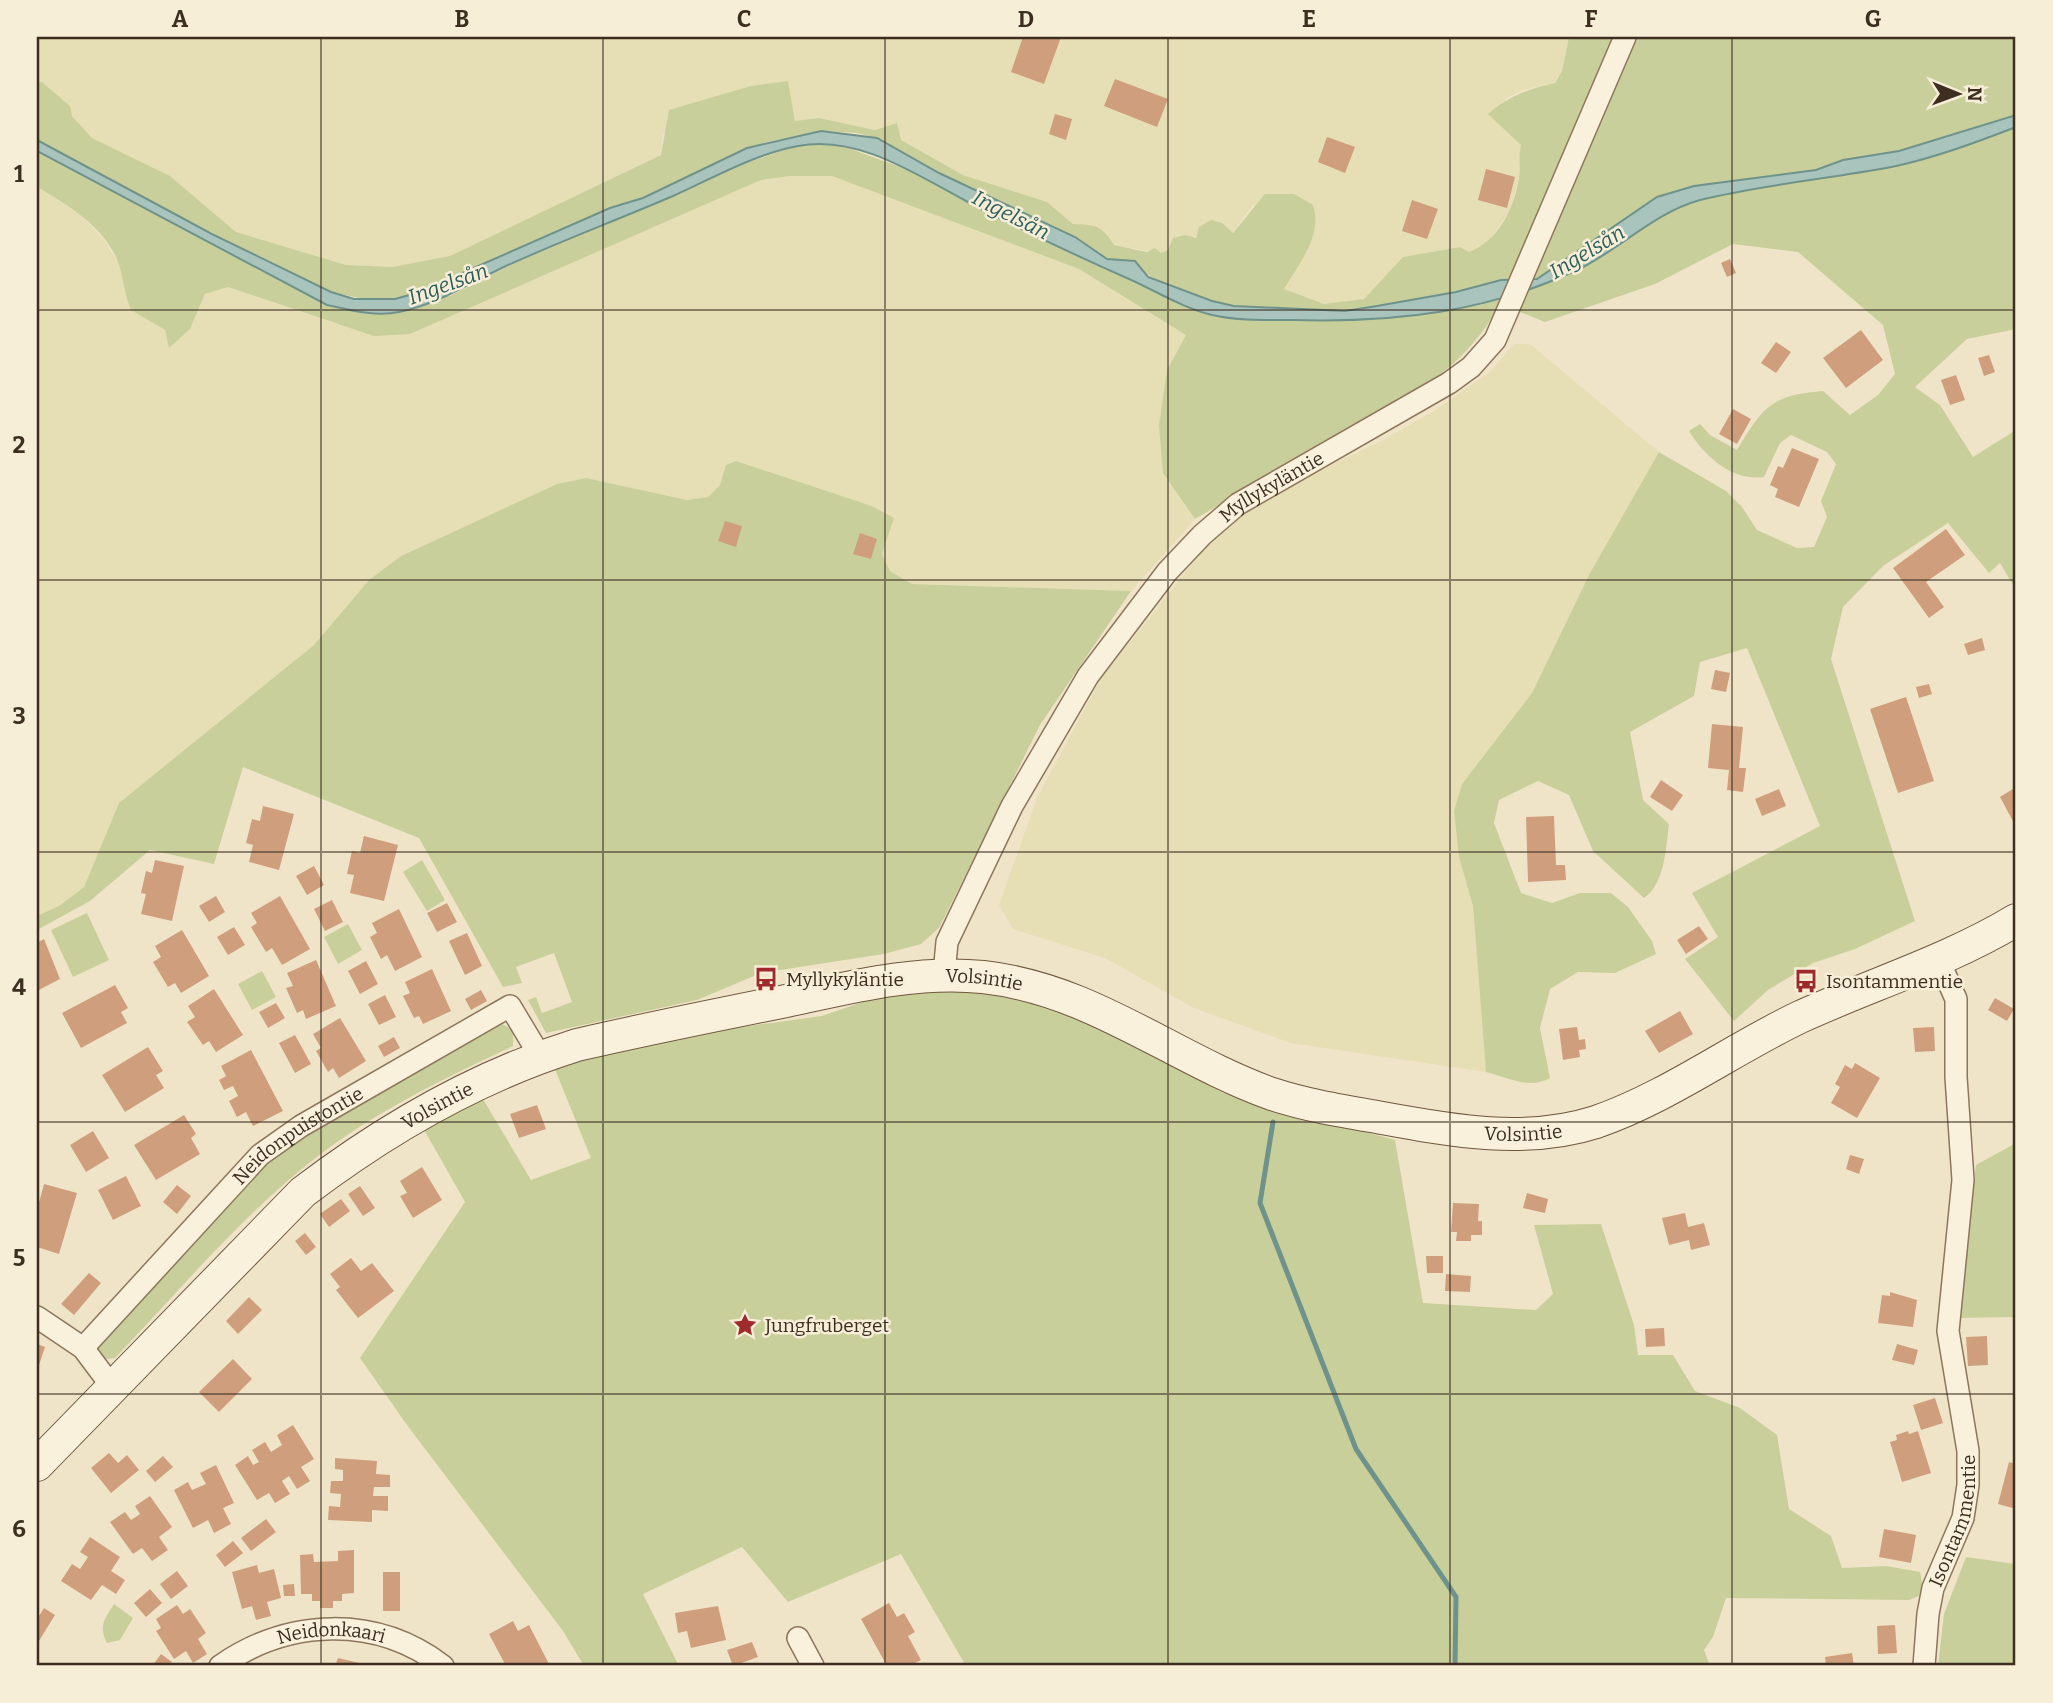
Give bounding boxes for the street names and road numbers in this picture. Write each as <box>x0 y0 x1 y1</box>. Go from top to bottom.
street label: Myllykyläntie <box>1214 446 1327 527</box>
street label: Volsintie <box>945 964 1025 995</box>
street label: Volsintie <box>397 1077 477 1134</box>
street label: Neidonpuistontie <box>227 1081 367 1189</box>
street label: Volsintie <box>1484 1119 1564 1145</box>
street label: Isontammentie <box>1924 1455 1980 1590</box>
street label: Neidonkaari <box>274 1617 389 1649</box>

